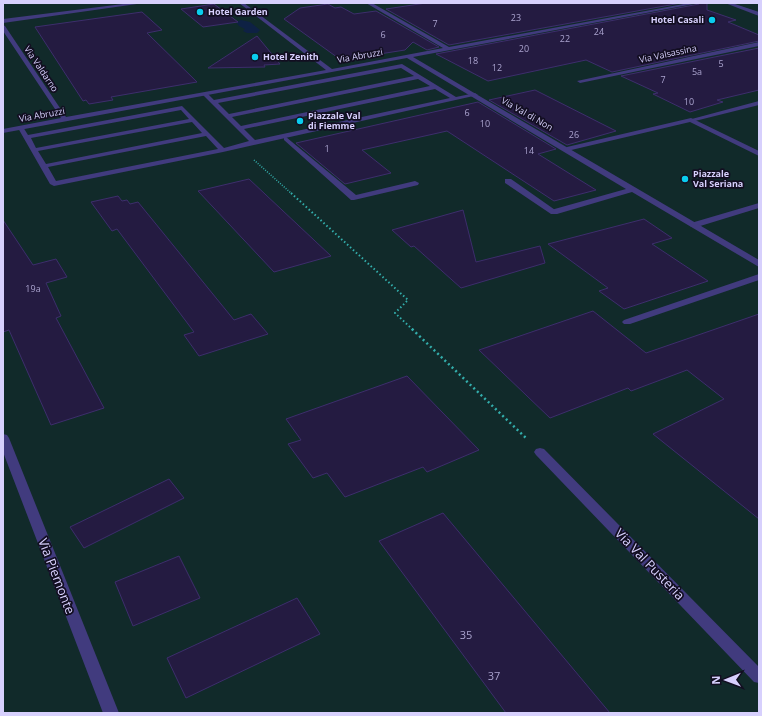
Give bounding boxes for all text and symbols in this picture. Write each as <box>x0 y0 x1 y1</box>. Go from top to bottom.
place label: Hotel Garden <box>208 5 268 18</box>
marker: Hotel Garden <box>195 7 205 17</box>
house number: 23 <box>511 11 521 24</box>
place label: Hotel Casali <box>651 13 704 26</box>
marker: Hotel Casali <box>707 15 717 25</box>
house number: 7 <box>432 17 438 30</box>
house number: 24 <box>594 25 604 38</box>
house number: 6 <box>380 28 386 41</box>
house number: 22 <box>560 32 570 45</box>
street label: Via Valsassina <box>638 41 698 66</box>
house number: 20 <box>519 42 529 55</box>
street label: Via Valdarno <box>21 43 62 94</box>
street label: Via Abruzzi <box>336 45 384 66</box>
place label: Hotel Zenith <box>263 50 319 63</box>
marker: Hotel Zenith <box>250 52 260 62</box>
house number: 18 <box>468 54 478 67</box>
house number: 5 <box>718 57 724 70</box>
house number: 12 <box>492 61 502 74</box>
house number: 5a <box>692 65 702 78</box>
house number: 7 <box>660 73 666 86</box>
street label: Via Val di Non <box>499 93 556 134</box>
house number: 10 <box>684 95 694 108</box>
street label: Via Abruzzi <box>18 104 66 125</box>
house number: 6 <box>464 106 470 119</box>
place label: Piazzale Val di Fiemme <box>308 109 361 132</box>
marker: Piazzale Val di Fiemme <box>295 116 305 126</box>
house number: 10 <box>480 117 490 130</box>
house number: 26 <box>569 128 579 141</box>
house number: 1 <box>324 142 330 155</box>
house number: 14 <box>524 144 534 157</box>
place label: Piazzale Val Seriana <box>693 167 743 190</box>
marker: Piazzale Val Seriana <box>680 174 690 184</box>
house number: 19a <box>25 282 41 295</box>
street label: Via Val Pusteria <box>611 524 689 604</box>
street label: Via Piemonte <box>34 536 80 616</box>
house number: 35 <box>460 627 472 642</box>
north arrow <box>706 660 746 700</box>
house number: 37 <box>488 668 500 683</box>
text: N <box>708 676 723 685</box>

